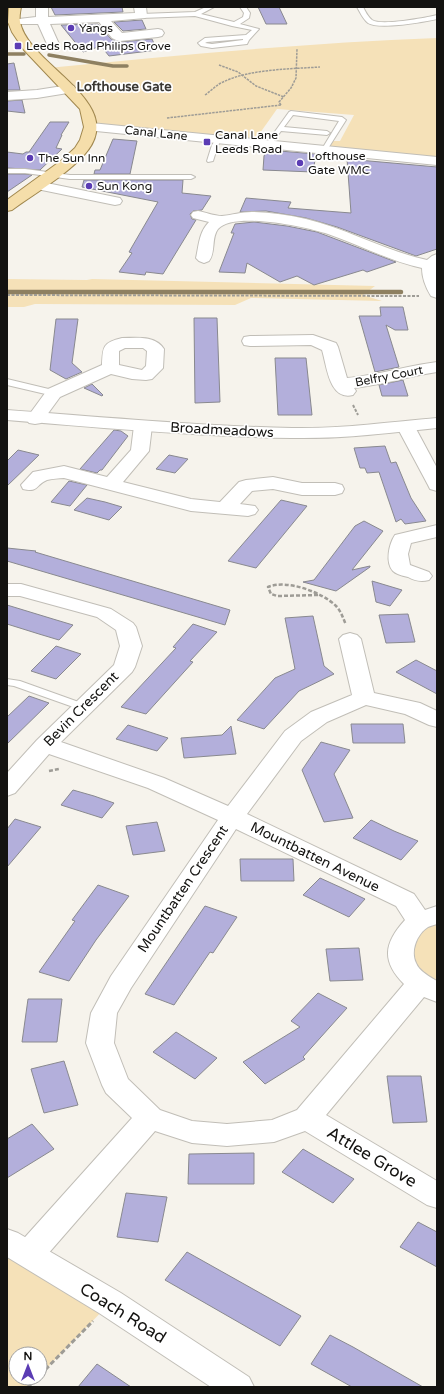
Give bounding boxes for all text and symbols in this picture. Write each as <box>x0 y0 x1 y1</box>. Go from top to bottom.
place label: Yangs <box>79 21 113 35</box>
marker: Yangs <box>66 23 76 33</box>
place label: Leeds Road Philips Grove <box>26 39 171 53</box>
marker: Leeds Road Philips Grove <box>13 41 23 51</box>
district label: Lofthouse Gate <box>76 79 172 95</box>
street label: Canal Lane <box>124 123 188 143</box>
place label: Canal Lane Leeds Road <box>215 128 282 156</box>
marker: Canal Lane Leeds Road <box>202 137 212 147</box>
place label: Lofthouse Gate WMC <box>308 149 370 177</box>
place label: The Sun Inn <box>38 151 105 165</box>
marker: The Sun Inn <box>25 153 35 163</box>
marker: Lofthouse Gate WMC <box>295 158 305 168</box>
place label: Sun Kong <box>97 179 152 193</box>
marker: Sun Kong <box>84 181 94 191</box>
street label: Belfry Court <box>354 362 424 389</box>
street label: Broadmeadows <box>170 419 274 441</box>
street label: Bevin Crescent <box>40 668 122 750</box>
street label: Mountbatten Avenue <box>248 818 382 896</box>
street label: Mountbatten Crescent <box>134 822 232 956</box>
street label: Attlee Grove <box>323 1122 421 1192</box>
street label: Coach Road <box>76 1278 170 1348</box>
north arrow <box>8 1346 48 1386</box>
text: N <box>24 1350 32 1363</box>

